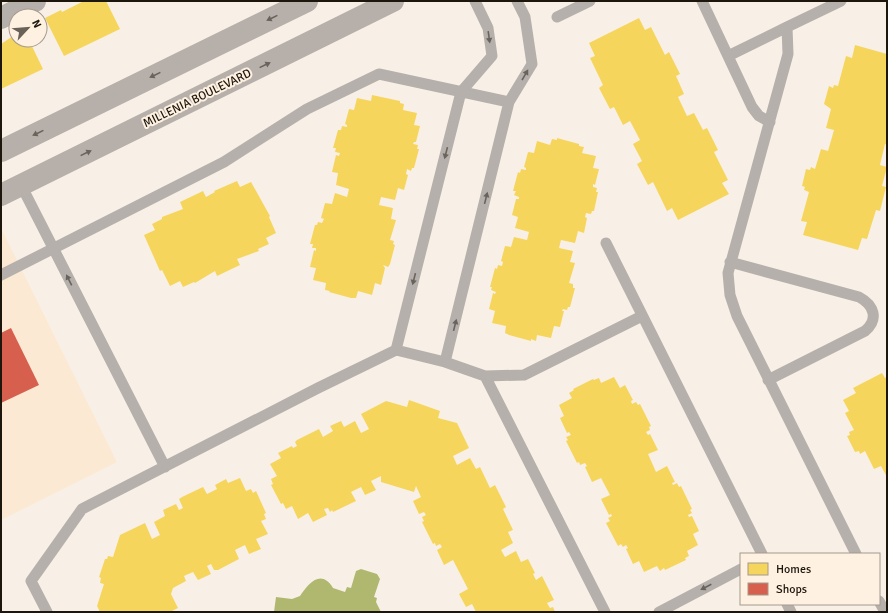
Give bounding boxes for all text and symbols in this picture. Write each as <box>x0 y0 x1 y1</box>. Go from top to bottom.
north arrow <box>8 8 48 48</box>
one-way arrow <box>266 15 277 21</box>
text: N <box>29 18 44 30</box>
one-way arrow <box>486 31 492 43</box>
one-way arrow <box>259 62 270 68</box>
street label: MILLENIA BOULEVARD <box>141 66 254 131</box>
one-way arrow <box>522 69 528 81</box>
one-way arrow <box>149 72 161 78</box>
one-way arrow <box>32 129 44 136</box>
one-way arrow <box>442 147 448 159</box>
one-way arrow <box>81 150 92 156</box>
one-way arrow <box>483 192 489 204</box>
one-way arrow <box>411 273 417 285</box>
one-way arrow <box>66 274 72 286</box>
one-way arrow <box>452 318 458 331</box>
legend <box>740 553 880 605</box>
text: Homes <box>776 562 811 577</box>
text: Shops <box>776 582 807 597</box>
one-way arrow <box>701 584 712 591</box>

